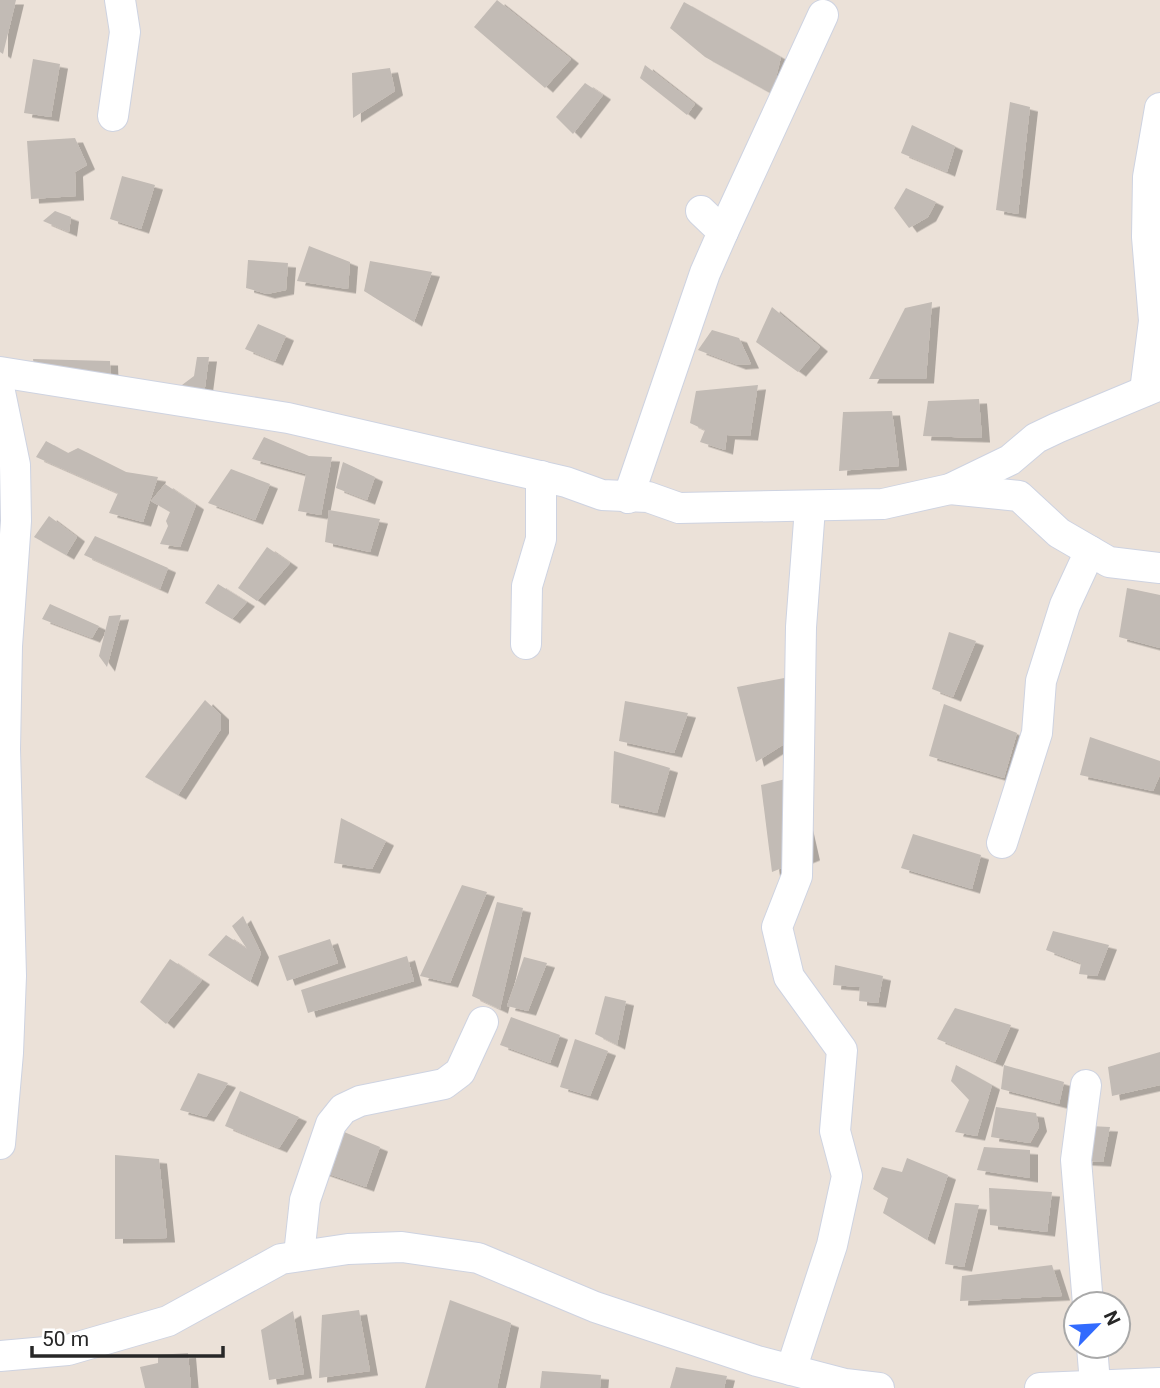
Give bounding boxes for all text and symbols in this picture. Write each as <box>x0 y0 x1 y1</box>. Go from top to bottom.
north arrow <box>1062 1290 1132 1360</box>
text: N <box>1099 1307 1125 1329</box>
scale bar <box>32 1314 222 1358</box>
text: 50 m <box>42 1327 89 1351</box>

